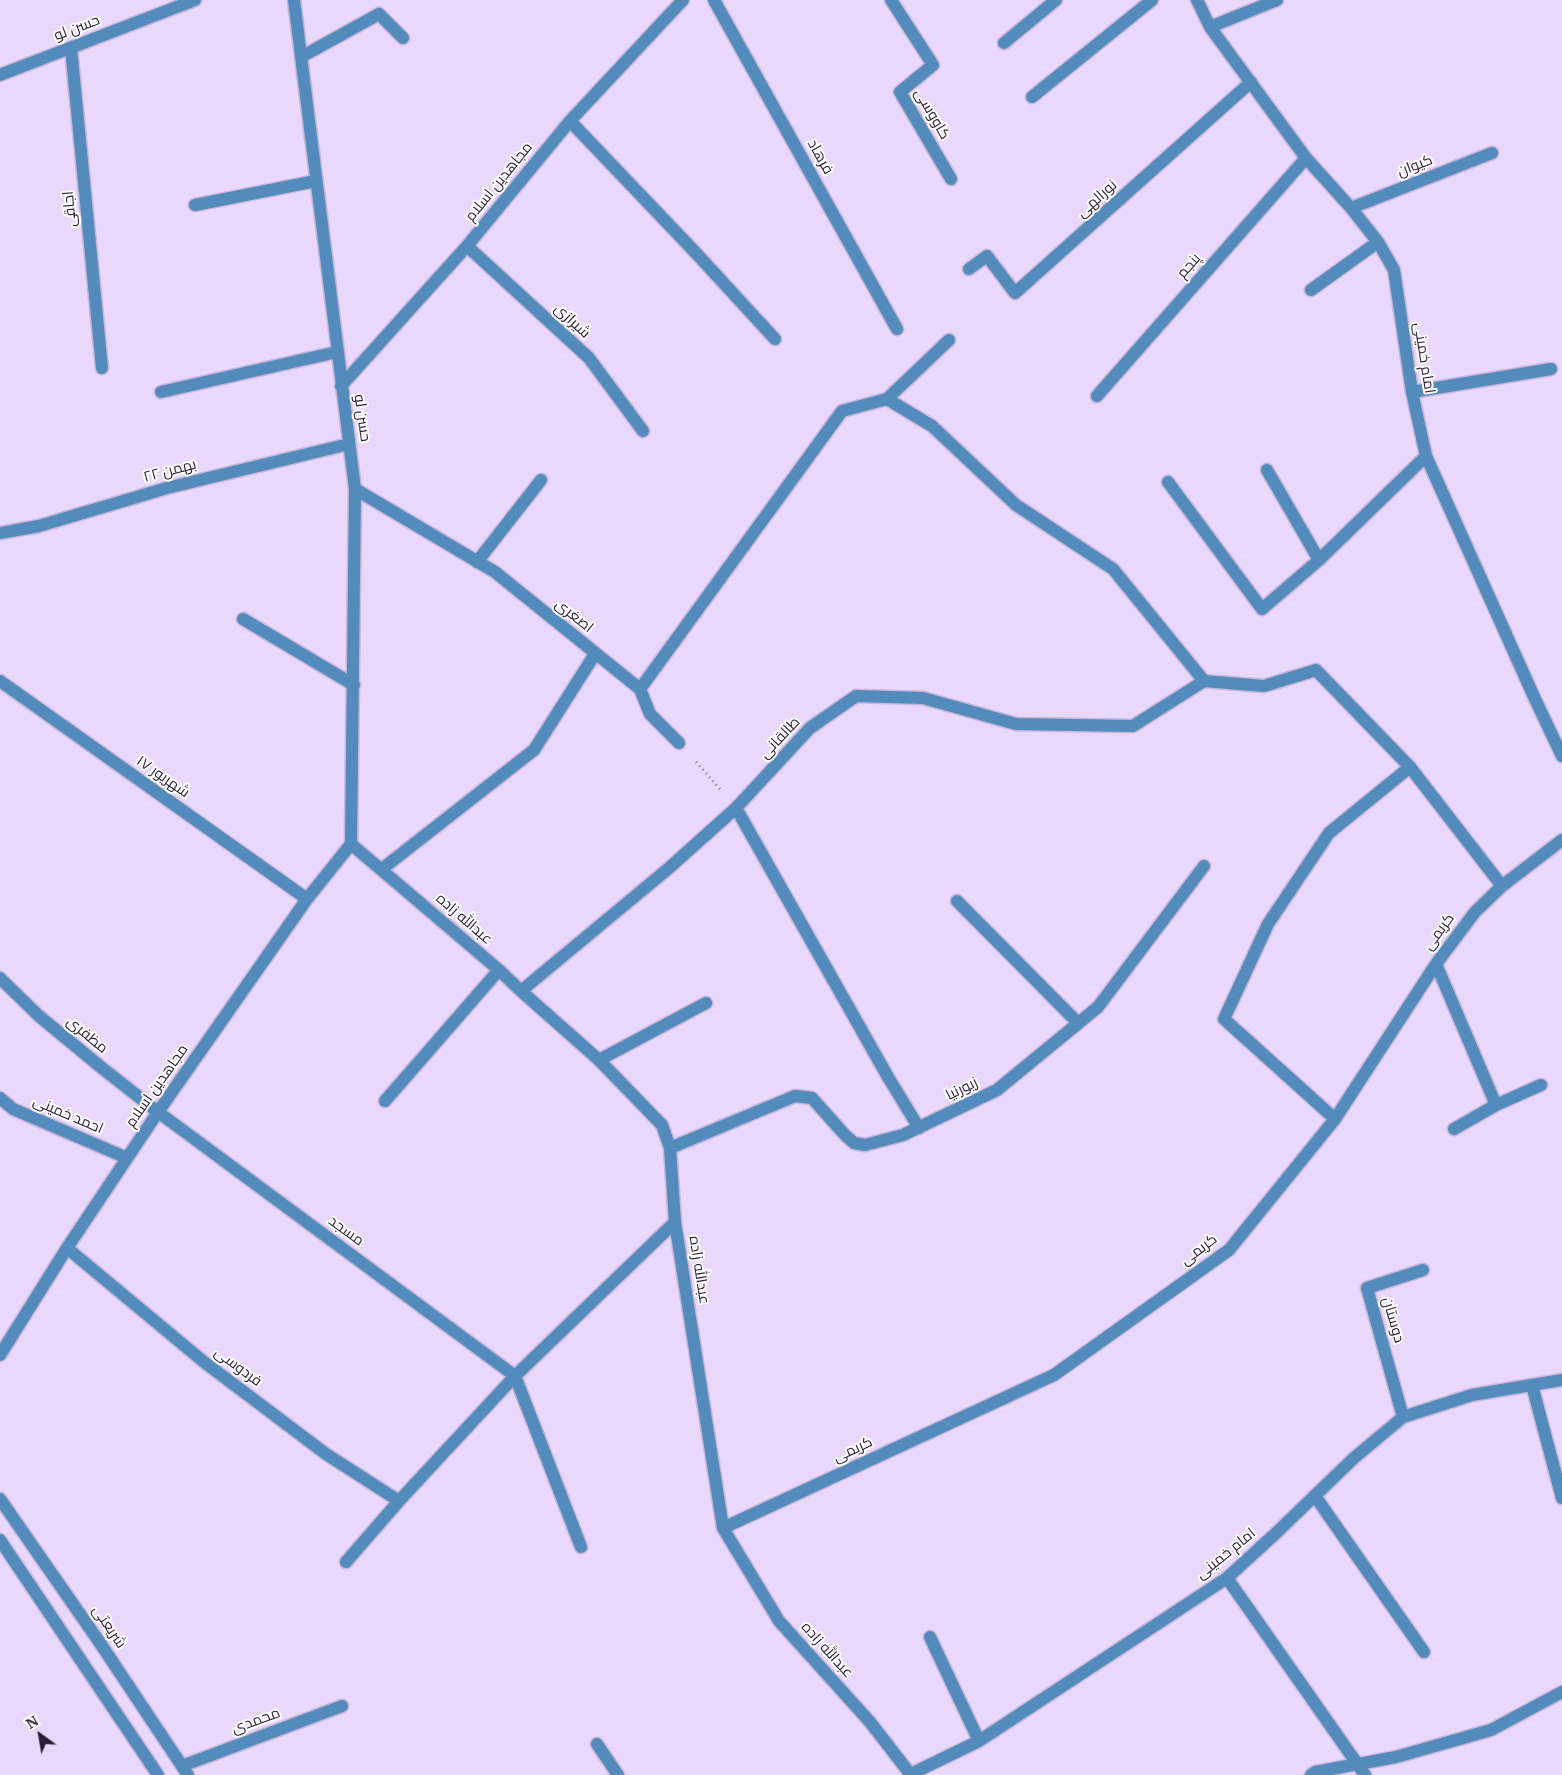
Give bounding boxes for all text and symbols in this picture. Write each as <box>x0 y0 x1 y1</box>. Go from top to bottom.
street label: حسن لو <box>51 11 103 45</box>
street label: کاووسی <box>910 85 954 143</box>
street label: فرهاد <box>803 136 837 178</box>
street label: مجاهدین اسلام <box>461 139 537 225</box>
street label: کیوان <box>1395 151 1435 181</box>
street label: نورالهی <box>1073 176 1121 222</box>
street label: اجاقی <box>59 190 81 228</box>
street label: پنجم <box>1173 250 1205 282</box>
street label: شیرازی <box>550 300 594 342</box>
street label: امام خمینی <box>1410 321 1438 395</box>
street label: حسن لو <box>350 393 374 443</box>
street label: ۲۲ بهمن <box>142 455 198 487</box>
street label: اصغری <box>551 595 597 637</box>
street label: طالقانی <box>756 713 804 763</box>
street label: ۱۷ شهریور <box>133 752 193 802</box>
street label: عبدالله زاده <box>432 890 496 948</box>
street label: کریمی <box>1420 910 1458 954</box>
street label: مظفری <box>63 1013 111 1057</box>
street label: مجاهدین اسلام <box>122 1041 192 1131</box>
street label: زیورنیا <box>943 1074 981 1104</box>
street label: احمد خمینی <box>30 1092 106 1138</box>
street label: مسجد <box>325 1212 367 1250</box>
street label: کریمی <box>1177 1230 1221 1270</box>
street label: عبدالله زاده <box>685 1235 713 1305</box>
street label: دوستان <box>1378 1295 1408 1345</box>
street label: فردوسی <box>211 1343 265 1391</box>
street label: کریمی <box>830 1433 876 1467</box>
street label: امام خمینی <box>1193 1524 1259 1584</box>
street label: شریعتی <box>88 1602 130 1652</box>
street label: عبدالله زاده <box>797 1618 857 1682</box>
street label: محمدی <box>229 1704 283 1738</box>
north arrow <box>15 1710 65 1760</box>
text: N <box>23 1712 42 1733</box>

